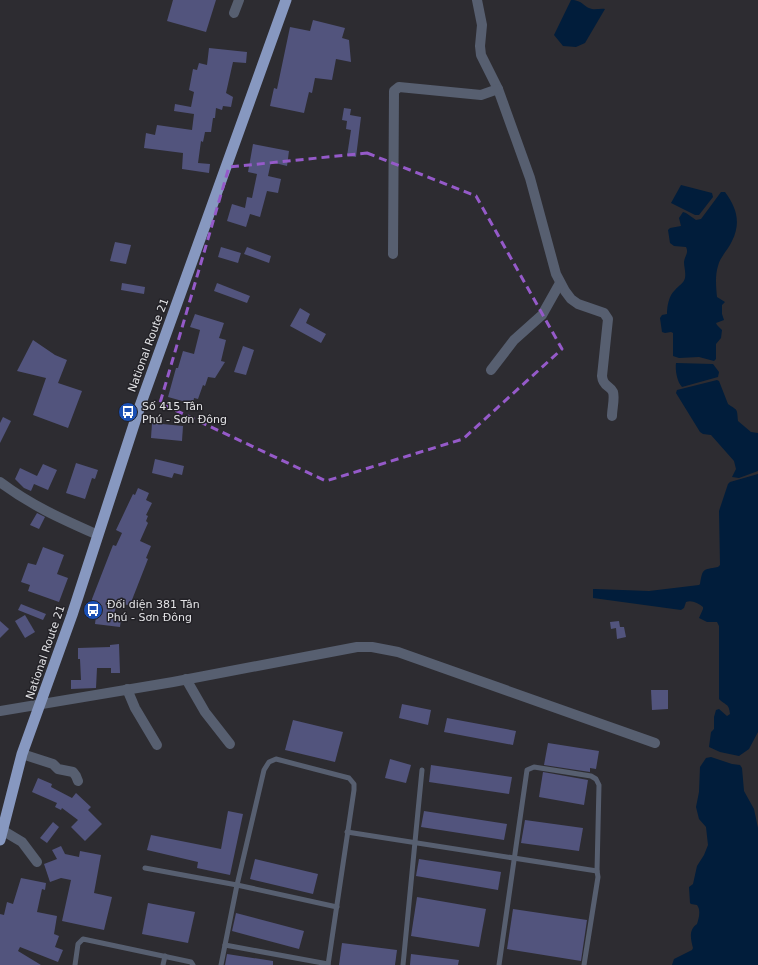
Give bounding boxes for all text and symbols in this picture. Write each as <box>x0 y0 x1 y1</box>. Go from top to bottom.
street label: National Route 21 <box>125 297 171 394</box>
place label: Số 415 Tân Phú - Sơn Đông <box>142 400 227 426</box>
bus stop icon: Số 415 Tân Phú - Sơn Đông <box>117 401 139 423</box>
place label: Đối diện 381 Tân Phú - Sơn Đông <box>107 598 200 624</box>
bus stop icon: Đối diện 381 Tân Phú - Sơn Đông <box>82 599 104 621</box>
street label: National Route 21 <box>23 603 68 701</box>

